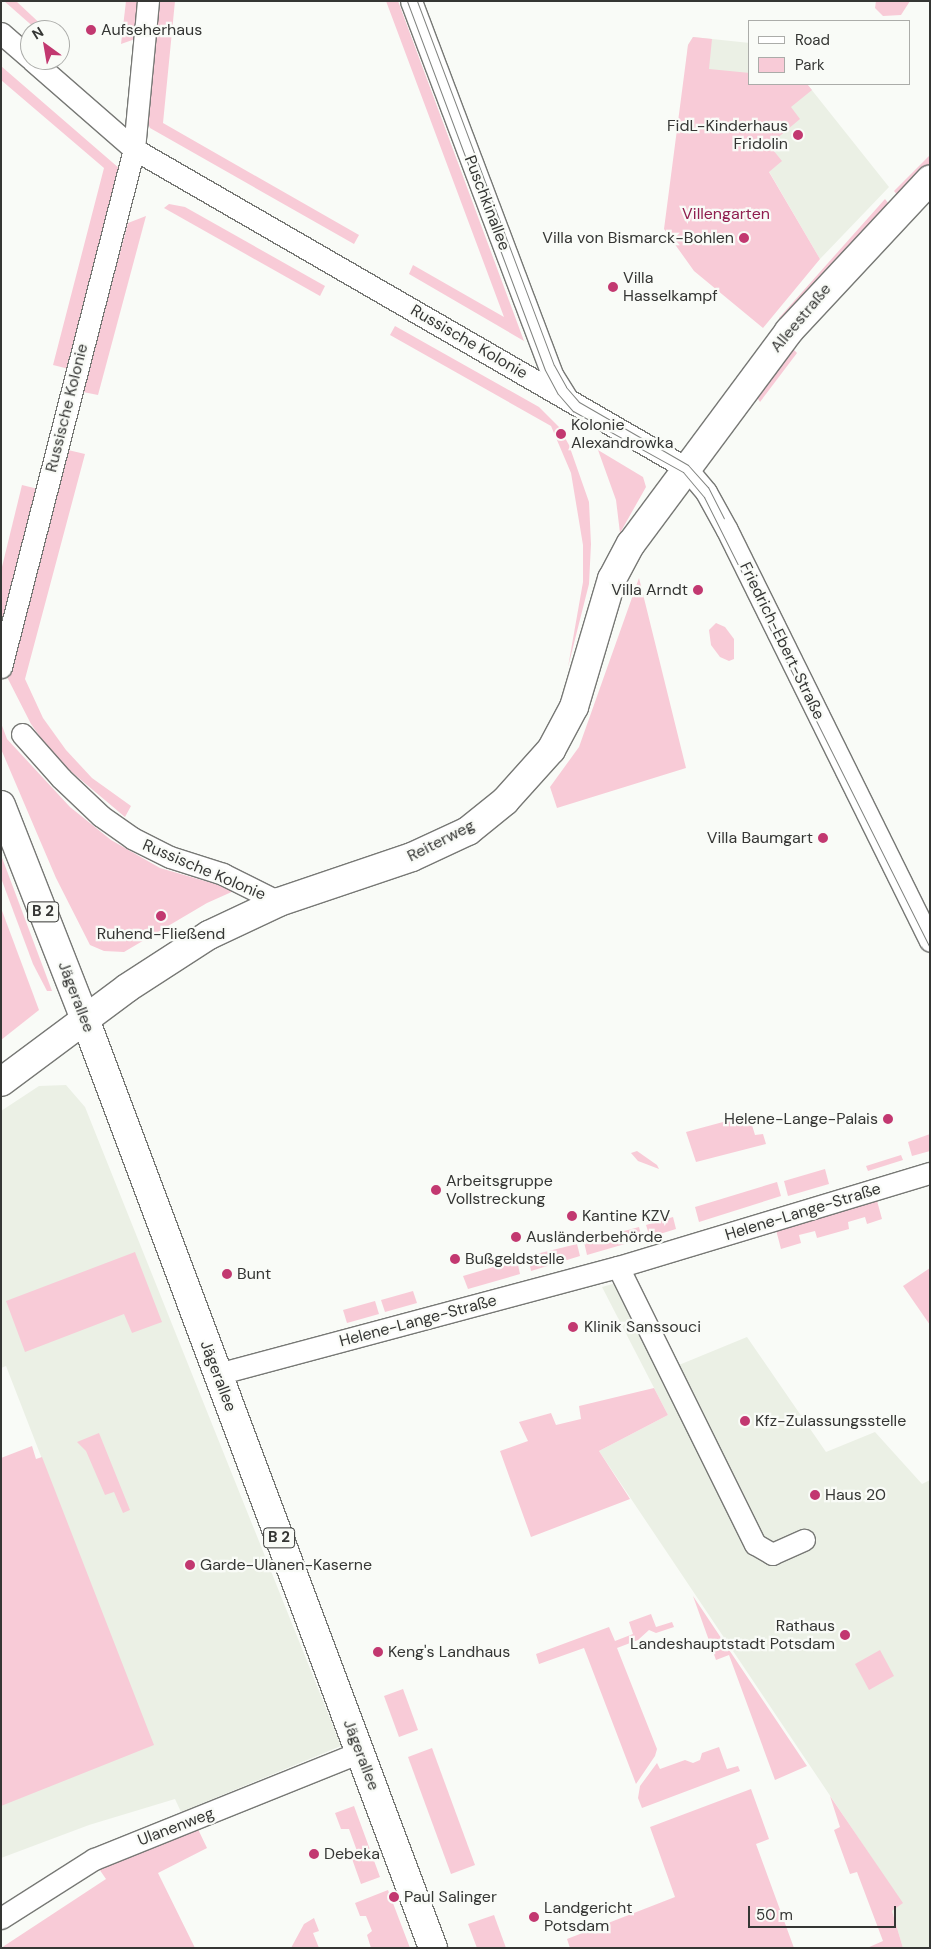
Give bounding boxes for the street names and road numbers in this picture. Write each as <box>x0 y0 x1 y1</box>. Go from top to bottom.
street label: Puschkinallee <box>460 153 514 253</box>
street label: Alleestraße <box>767 280 835 356</box>
street label: Russische Kolonie <box>407 301 531 383</box>
street label: Russische Kolonie <box>42 342 92 474</box>
street label: Friedrich-Ebert-Straße <box>735 559 829 723</box>
street label: Reiterweg <box>404 816 478 866</box>
street label: Russische Kolonie <box>140 835 268 905</box>
road number: B 2 <box>27 900 59 924</box>
street label: Jägerallee <box>54 959 98 1035</box>
street label: Helene-Lange-Straße <box>723 1179 883 1245</box>
street label: Helene-Lange-Straße <box>337 1291 499 1351</box>
street label: Jägerallee <box>196 1338 240 1414</box>
road number: B 2 <box>263 1526 295 1550</box>
street label: Jägerallee <box>339 1717 383 1793</box>
street label: Ulanenweg <box>135 1804 217 1850</box>

